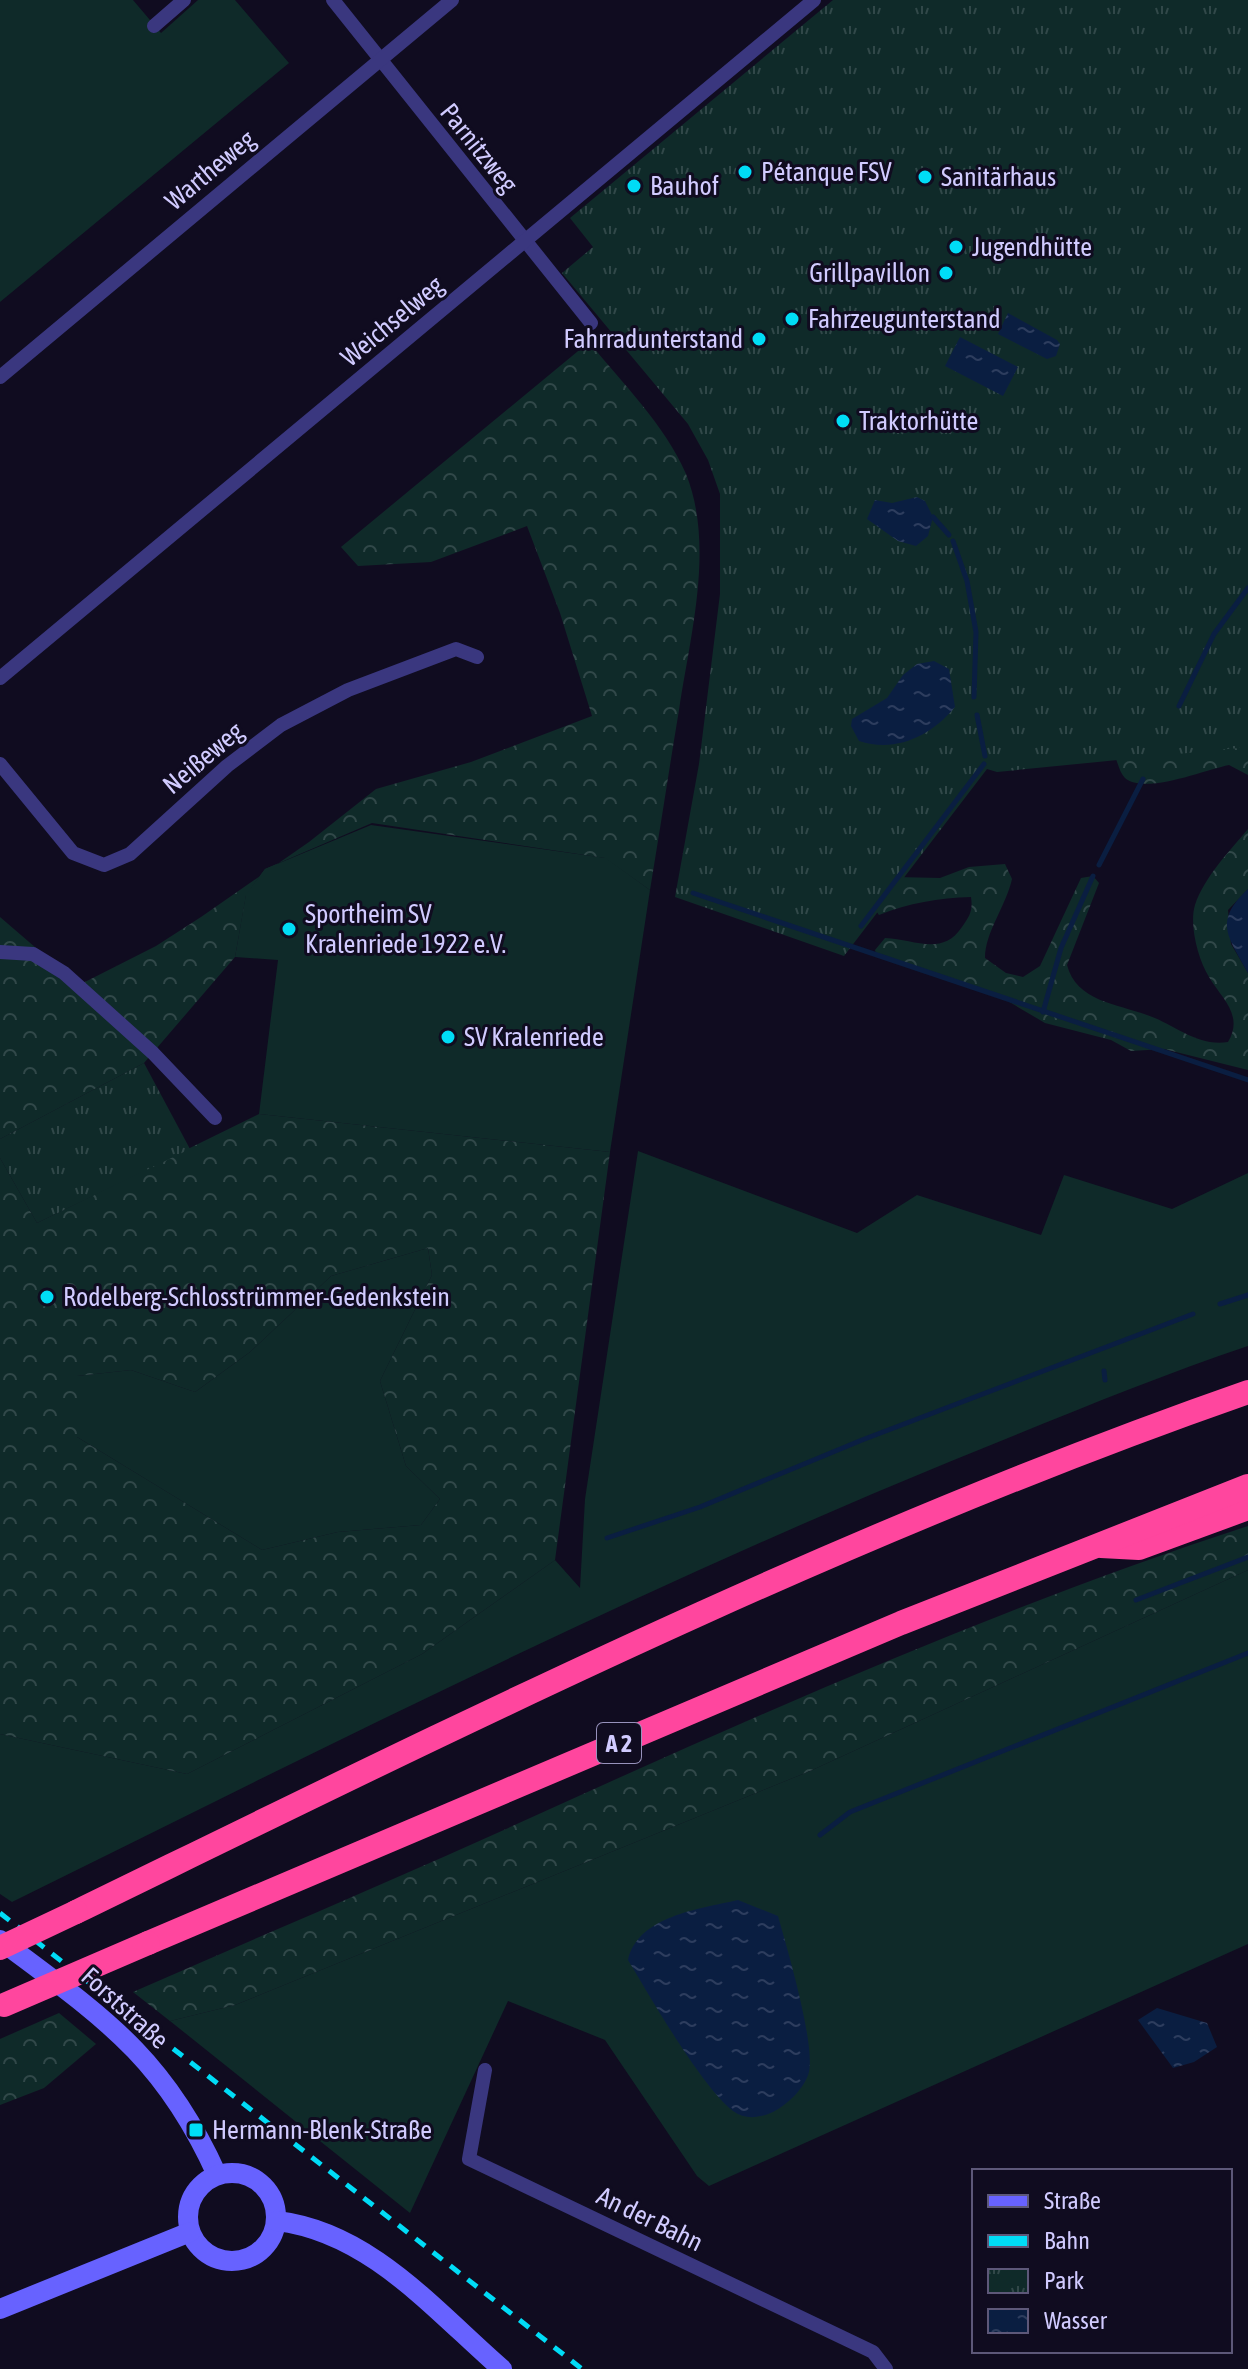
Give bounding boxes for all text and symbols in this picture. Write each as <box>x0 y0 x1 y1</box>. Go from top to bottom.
street label: Parnitzweg <box>434 97 524 199</box>
street label: Wartheweg <box>159 123 261 216</box>
place label: Pétanque FSV <box>761 157 892 187</box>
place label: Sanitärhaus <box>941 162 1056 192</box>
marker: Pétanque FSV <box>736 163 754 181</box>
marker: Sanitärhaus <box>916 168 934 186</box>
place label: Bauhof <box>650 171 719 201</box>
marker: Bauhof <box>625 177 643 195</box>
place label: Jugendhütte <box>972 232 1092 262</box>
marker: Jugendhütte <box>947 238 965 256</box>
place label: Grillpavillon <box>809 258 930 288</box>
marker: Grillpavillon <box>937 264 955 282</box>
street label: Weichselweg <box>335 269 450 372</box>
place label: Fahrzeugunterstand <box>808 304 1001 334</box>
marker: Fahrzeugunterstand <box>783 310 801 328</box>
place label: Fahrradunterstand <box>564 324 743 354</box>
marker: Fahrradunterstand <box>750 330 768 348</box>
place label: Traktorhütte <box>859 406 978 436</box>
marker: Traktorhütte <box>834 412 852 430</box>
street label: Neißeweg <box>157 715 250 800</box>
place label: Sportheim SV Kralenriede 1922 e.V. <box>305 899 506 959</box>
marker: Sportheim SV Kralenriede 1922 e.V. <box>280 920 298 938</box>
place label: SV Kralenriede <box>464 1022 604 1052</box>
marker: SV Kralenriede <box>439 1028 457 1046</box>
place label: Rodelberg-Schlosstrümmer-Gedenkstein <box>63 1282 450 1312</box>
marker: Rodelberg-Schlosstrümmer-Gedenkstein <box>38 1288 56 1306</box>
road number: A 2 <box>597 1723 641 1763</box>
street label: Forststraße <box>75 1961 175 2055</box>
place label: Hermann-Blenk-Straße <box>212 2115 432 2145</box>
marker: Hermann-Blenk-Straße <box>187 2121 205 2139</box>
legend <box>972 2169 1232 2353</box>
street label: An der Bahn <box>592 2181 708 2257</box>
text: Straße <box>1044 2187 1101 2214</box>
text: Bahn <box>1044 2227 1090 2254</box>
text: Park <box>1044 2267 1085 2294</box>
text: Wasser <box>1044 2307 1108 2334</box>

